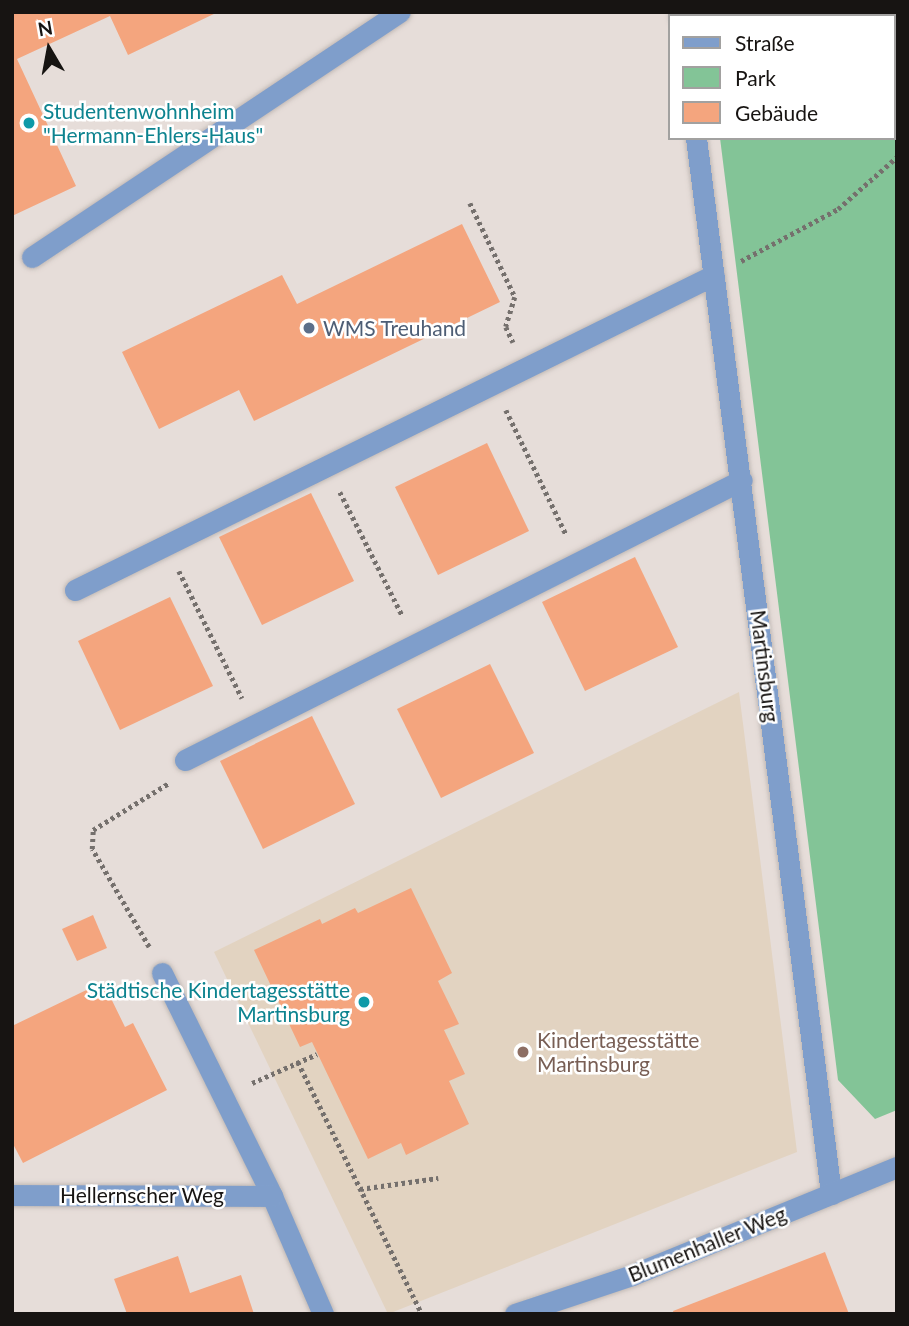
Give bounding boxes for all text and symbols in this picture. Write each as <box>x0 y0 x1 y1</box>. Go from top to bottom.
north arrow <box>14 14 84 84</box>
legend <box>668 14 895 140</box>
text: N <box>36 15 54 40</box>
text: Straße <box>735 30 795 55</box>
text: Park <box>735 65 776 90</box>
place label: Studentenwohnheim "Hermann-Ehlers-Haus" <box>43 98 263 148</box>
text: Gebäude <box>735 100 818 125</box>
marker: Studentenwohnheim "Hermann-Ehlers-Haus" <box>21 115 37 131</box>
place label: WMS Treuhand <box>323 315 467 341</box>
marker: WMS Treuhand <box>301 320 317 336</box>
street label: Martinsburg <box>746 608 784 724</box>
place label: Städtische Kindertagesstätte Martinsburg <box>87 977 350 1027</box>
marker: Städtische Kindertagesstätte Martinsburg <box>356 994 372 1010</box>
place label: Kindertagesstätte Martinsburg <box>537 1027 699 1077</box>
marker: Kindertagesstätte Martinsburg <box>515 1044 531 1060</box>
street label: Hellernscher Weg <box>60 1182 224 1208</box>
street label: Blumenhaller Weg <box>624 1201 790 1287</box>

